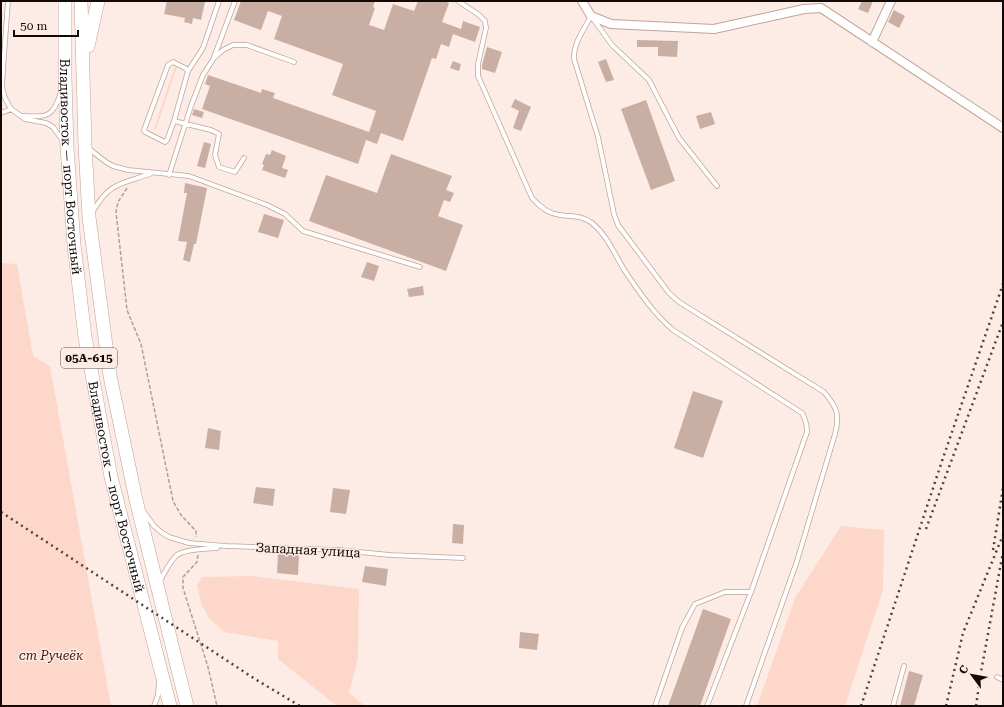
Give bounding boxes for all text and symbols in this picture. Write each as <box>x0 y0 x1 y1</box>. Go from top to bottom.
scale bar <box>14 12 78 38</box>
text: 50 m <box>20 19 47 33</box>
street label: Владивосток — порт Восточный <box>57 59 85 276</box>
road number: 05А-615 <box>61 348 117 368</box>
street label: Владивосток — порт Восточный <box>86 380 148 594</box>
street label: Западная улица <box>255 540 361 560</box>
park label: ст Ручеёк <box>19 648 84 663</box>
north arrow <box>952 655 992 695</box>
text: С <box>956 663 972 677</box>

